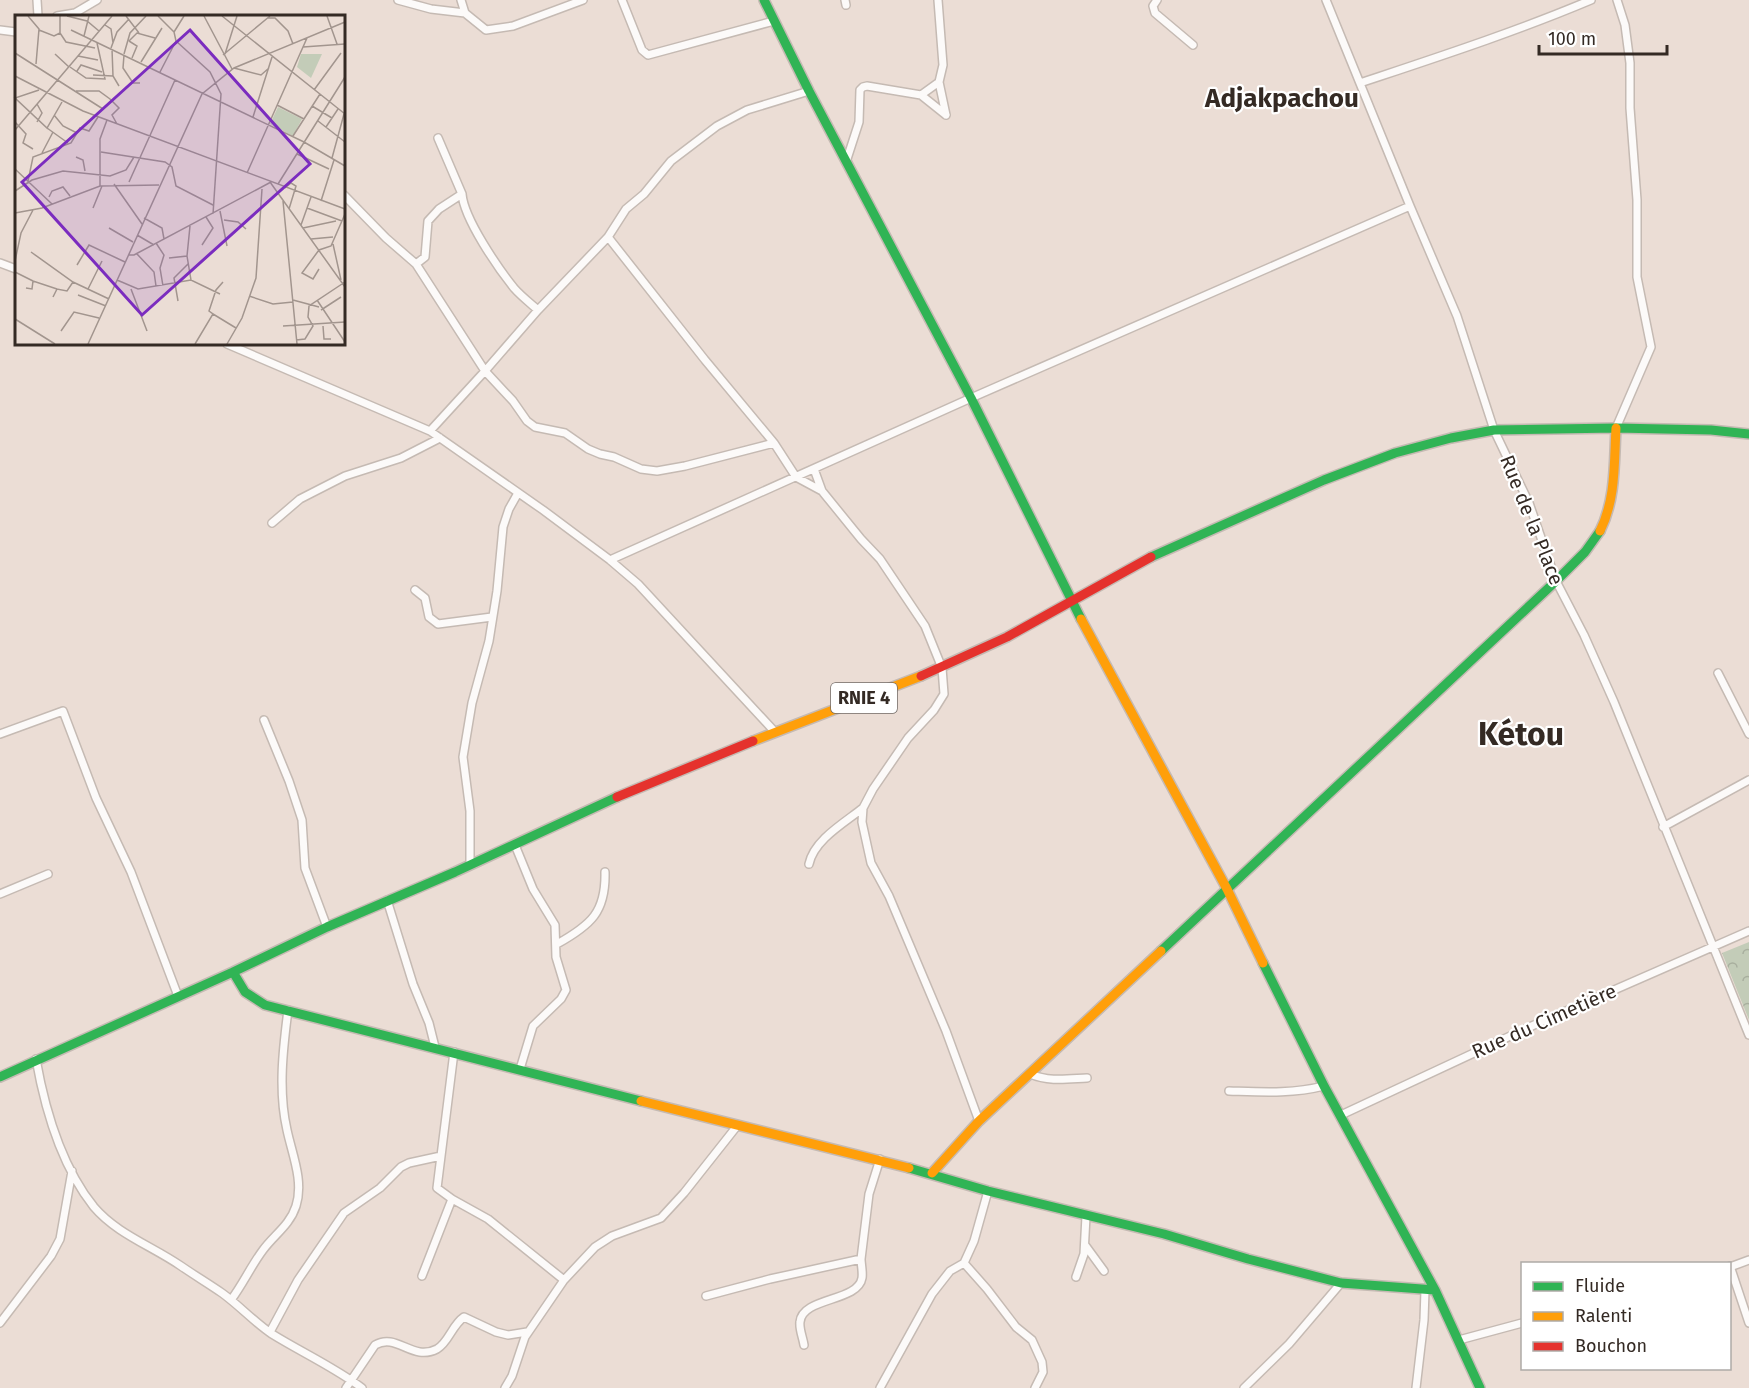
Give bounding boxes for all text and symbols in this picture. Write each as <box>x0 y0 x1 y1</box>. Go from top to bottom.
inset map <box>15 15 345 345</box>
scale bar <box>1539 18 1666 56</box>
text: 100 m <box>1548 28 1596 50</box>
district label: Adjakpachou <box>1204 83 1359 114</box>
street label: Rue de la Place <box>1495 451 1569 589</box>
road number: RNIE 4 <box>831 683 897 713</box>
district label: Kétou <box>1478 715 1564 753</box>
street label: Rue du Cimetière <box>1468 978 1620 1064</box>
legend <box>1521 1262 1731 1370</box>
text: Fluide <box>1575 1275 1625 1297</box>
text: Ralenti <box>1575 1305 1632 1327</box>
text: Bouchon <box>1575 1335 1647 1357</box>

